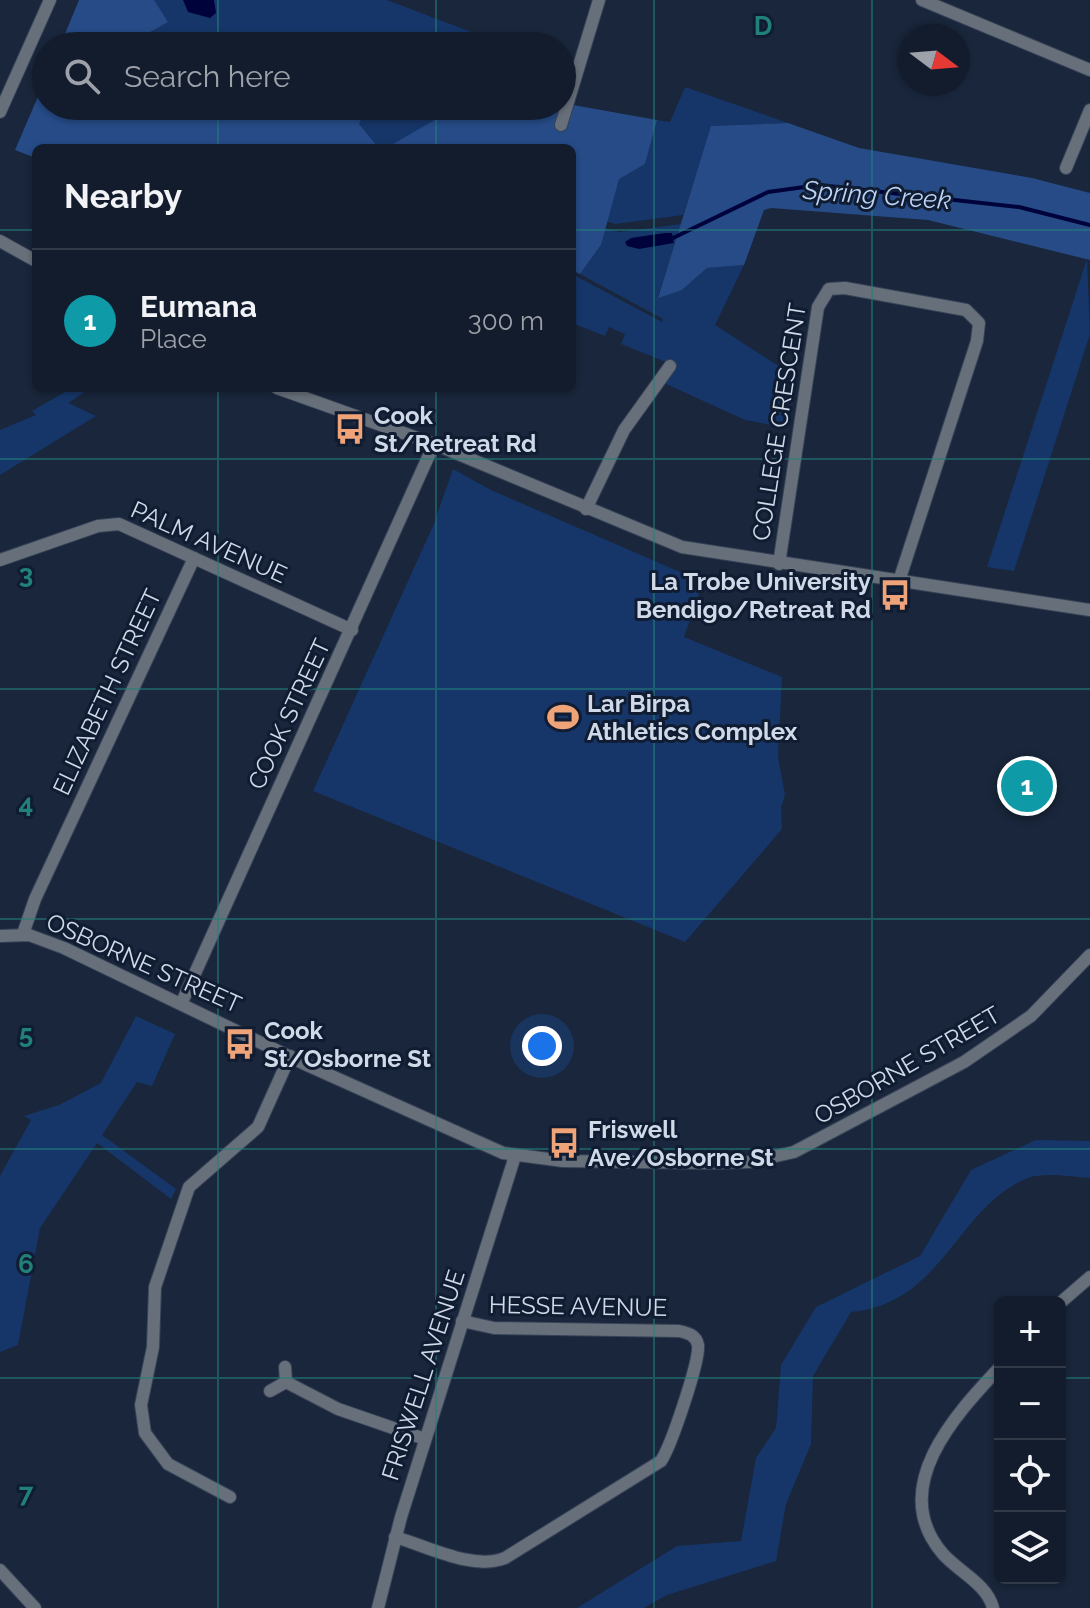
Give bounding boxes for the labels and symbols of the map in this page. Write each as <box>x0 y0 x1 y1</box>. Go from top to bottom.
text: D <box>754 11 772 41</box>
north arrow <box>898 24 970 96</box>
water label: Spring Creek <box>801 175 952 215</box>
street label: COLLEGE CRESCENT <box>746 301 812 543</box>
place label: Cook St/Retreat Rd <box>374 401 537 458</box>
bus stop icon: Cook St/Retreat Rd <box>333 412 367 446</box>
street label: PALM AVENUE <box>127 495 291 589</box>
text: 3 <box>19 559 33 589</box>
place label: La Trobe University Bendigo/Retreat Rd <box>636 567 871 624</box>
bus stop icon: La Trobe University Bendigo/Retreat Rd <box>878 578 912 612</box>
street label: ELIZABETH STREET <box>47 584 168 799</box>
street label: COOK STREET <box>242 634 337 794</box>
place label: Lar Birpa Athletics Complex <box>587 689 798 746</box>
sports icon: Lar Birpa Athletics Complex <box>546 700 580 734</box>
pin: 1 <box>1001 756 1053 816</box>
text: 4 <box>19 789 33 819</box>
street label: OSBORNE STREET <box>42 907 246 1019</box>
street label: OSBORNE STREET <box>809 1000 1006 1130</box>
place label: Cook St/Osborne St <box>264 1016 431 1073</box>
text: 5 <box>19 1019 33 1049</box>
your location <box>522 1026 562 1066</box>
bus stop icon: Cook St/Osborne St <box>223 1027 257 1061</box>
place label: Friswell Ave/Osborne St <box>588 1115 774 1172</box>
bus stop icon: Friswell Ave/Osborne St <box>547 1126 581 1160</box>
text: 6 <box>18 1249 34 1279</box>
street label: FRISWELL AVENUE <box>375 1266 471 1484</box>
street label: HESSE AVENUE <box>489 1290 667 1322</box>
text: 7 <box>19 1478 34 1508</box>

